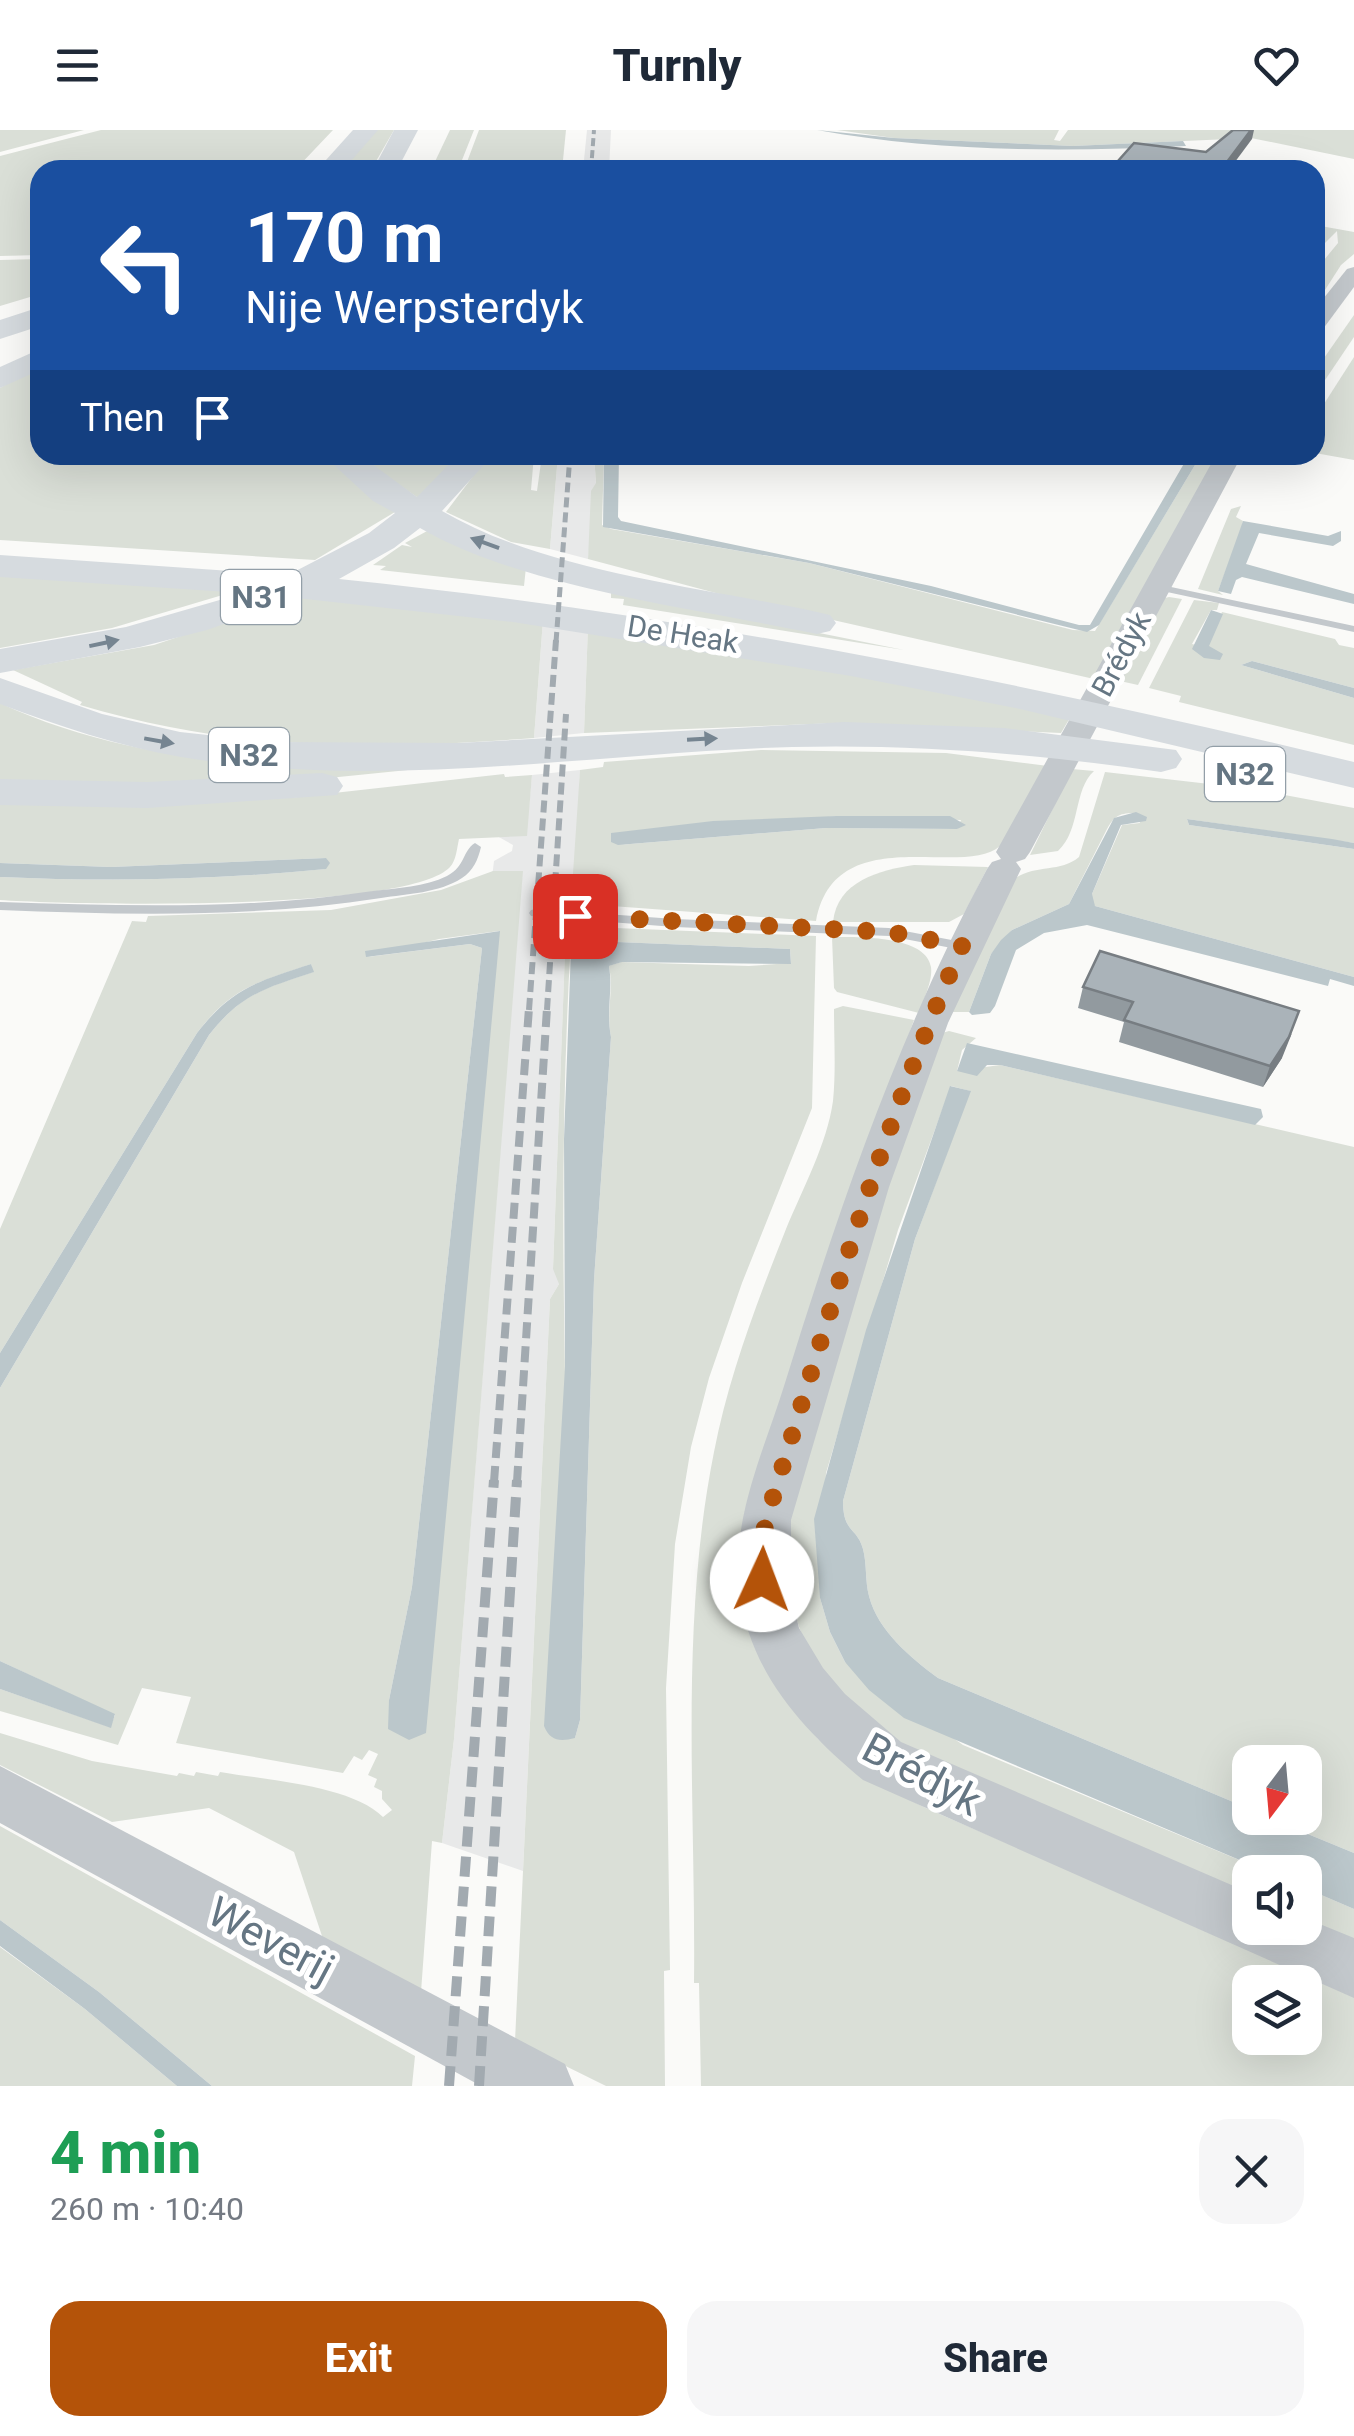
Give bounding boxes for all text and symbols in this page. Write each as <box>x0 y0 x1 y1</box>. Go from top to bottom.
icon: menu <box>50 38 105 93</box>
icon: heart <box>1249 38 1304 93</box>
text: Turnly <box>612 39 742 92</box>
text: 170 m <box>245 197 444 279</box>
icon: left <box>80 200 210 330</box>
text: Nije Werpsterdyk <box>245 281 584 334</box>
icon: arrive <box>185 390 240 445</box>
text: Then <box>80 396 165 440</box>
one-way arrow <box>469 534 499 549</box>
road number: N31 <box>221 570 301 624</box>
street label: Brédyk <box>1084 605 1158 702</box>
street label: De Heak <box>625 608 742 660</box>
one-way arrow <box>89 635 120 651</box>
road number: N32 <box>209 728 289 782</box>
one-way arrow <box>687 731 719 747</box>
one-way arrow <box>144 734 175 749</box>
road number: N32 <box>1205 747 1285 801</box>
pin <box>533 874 618 959</box>
icon: arrive <box>548 889 603 944</box>
position arrow <box>710 1528 814 1632</box>
street label: Brédyk <box>854 1723 990 1826</box>
north arrow <box>1232 1745 1322 1835</box>
map controls <box>1232 1745 1322 2055</box>
button: sound <box>1232 1855 1322 1945</box>
street label: Weverij <box>200 1887 342 1993</box>
button: layers <box>1232 1965 1322 2055</box>
text: 4 min <box>50 2117 201 2188</box>
button: close <box>1199 2119 1304 2224</box>
text: 260 m · 10:40 <box>50 2190 244 2228</box>
button: Exit <box>50 2301 667 2416</box>
button: Share <box>687 2301 1304 2416</box>

